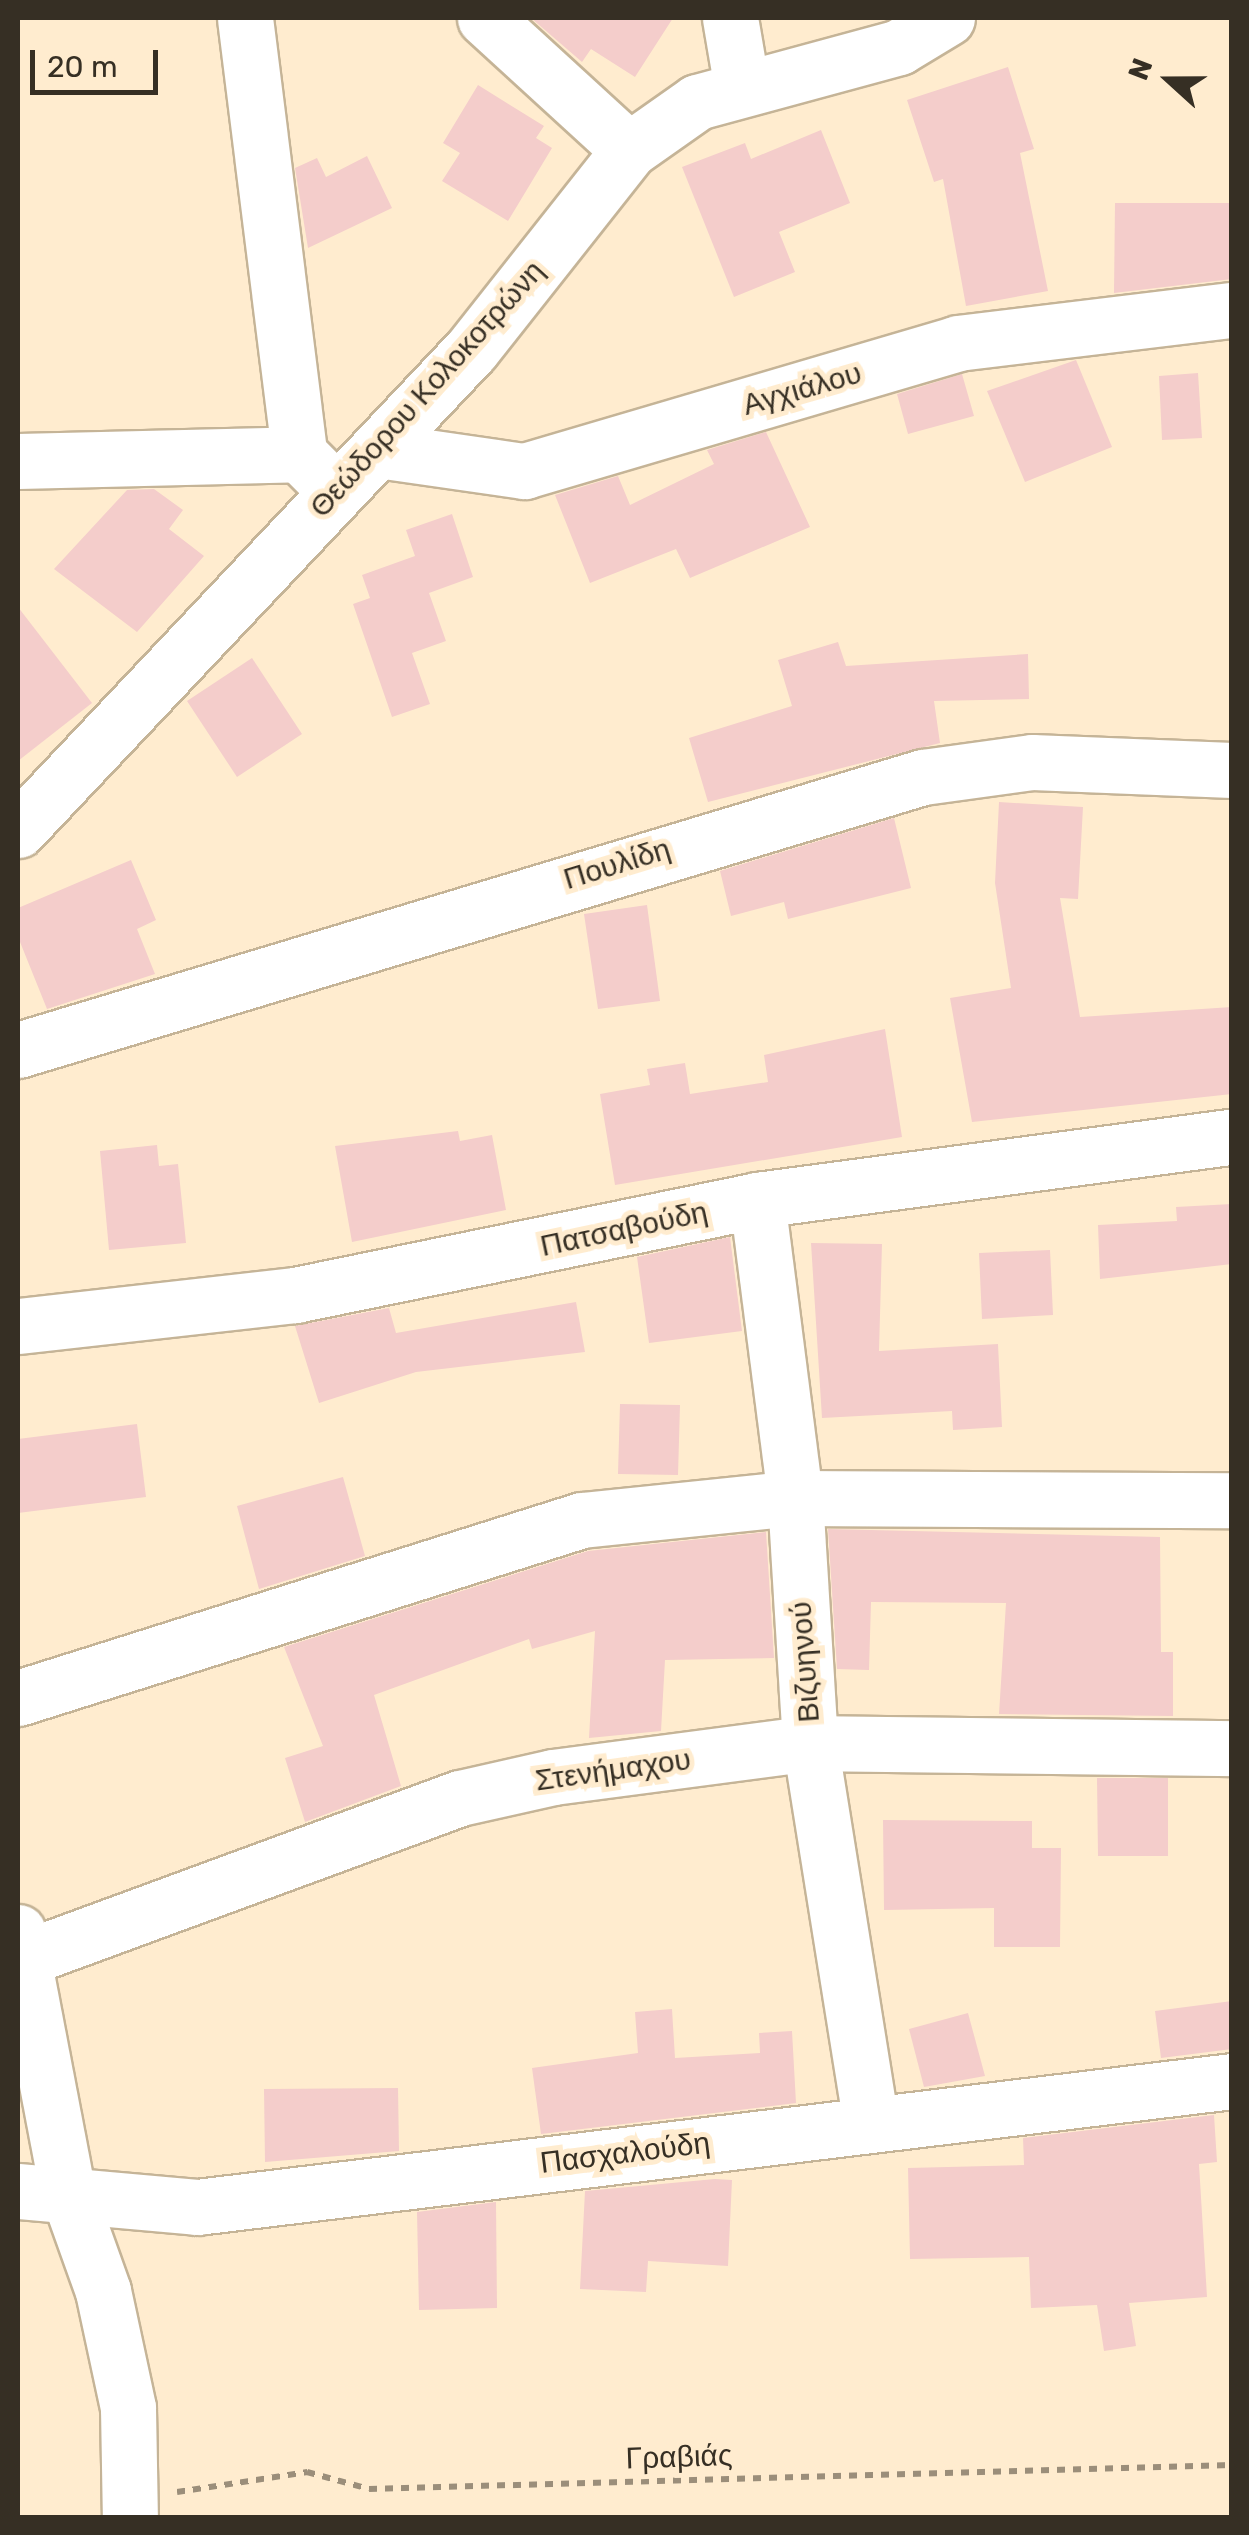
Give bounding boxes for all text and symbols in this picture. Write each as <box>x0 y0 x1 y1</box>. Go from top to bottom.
scale bar <box>35 30 162 92</box>
north arrow <box>1119 30 1219 130</box>
text: 20 m <box>47 49 118 85</box>
text: N <box>1122 54 1160 84</box>
street label: Θεώδορου Κολοκοτρώνη <box>302 253 552 525</box>
street label: Αγχιάλου <box>738 355 866 423</box>
street label: Πουλίδη <box>559 831 675 897</box>
street label: Πατσαβούδη <box>537 1194 711 1264</box>
street label: Βιζυηνού <box>783 1600 827 1724</box>
street label: Στενήμαχου <box>533 1741 693 1799</box>
street label: Πασχαλούδη <box>538 2125 712 2181</box>
street label: Γραβιάς <box>625 2437 733 2477</box>

